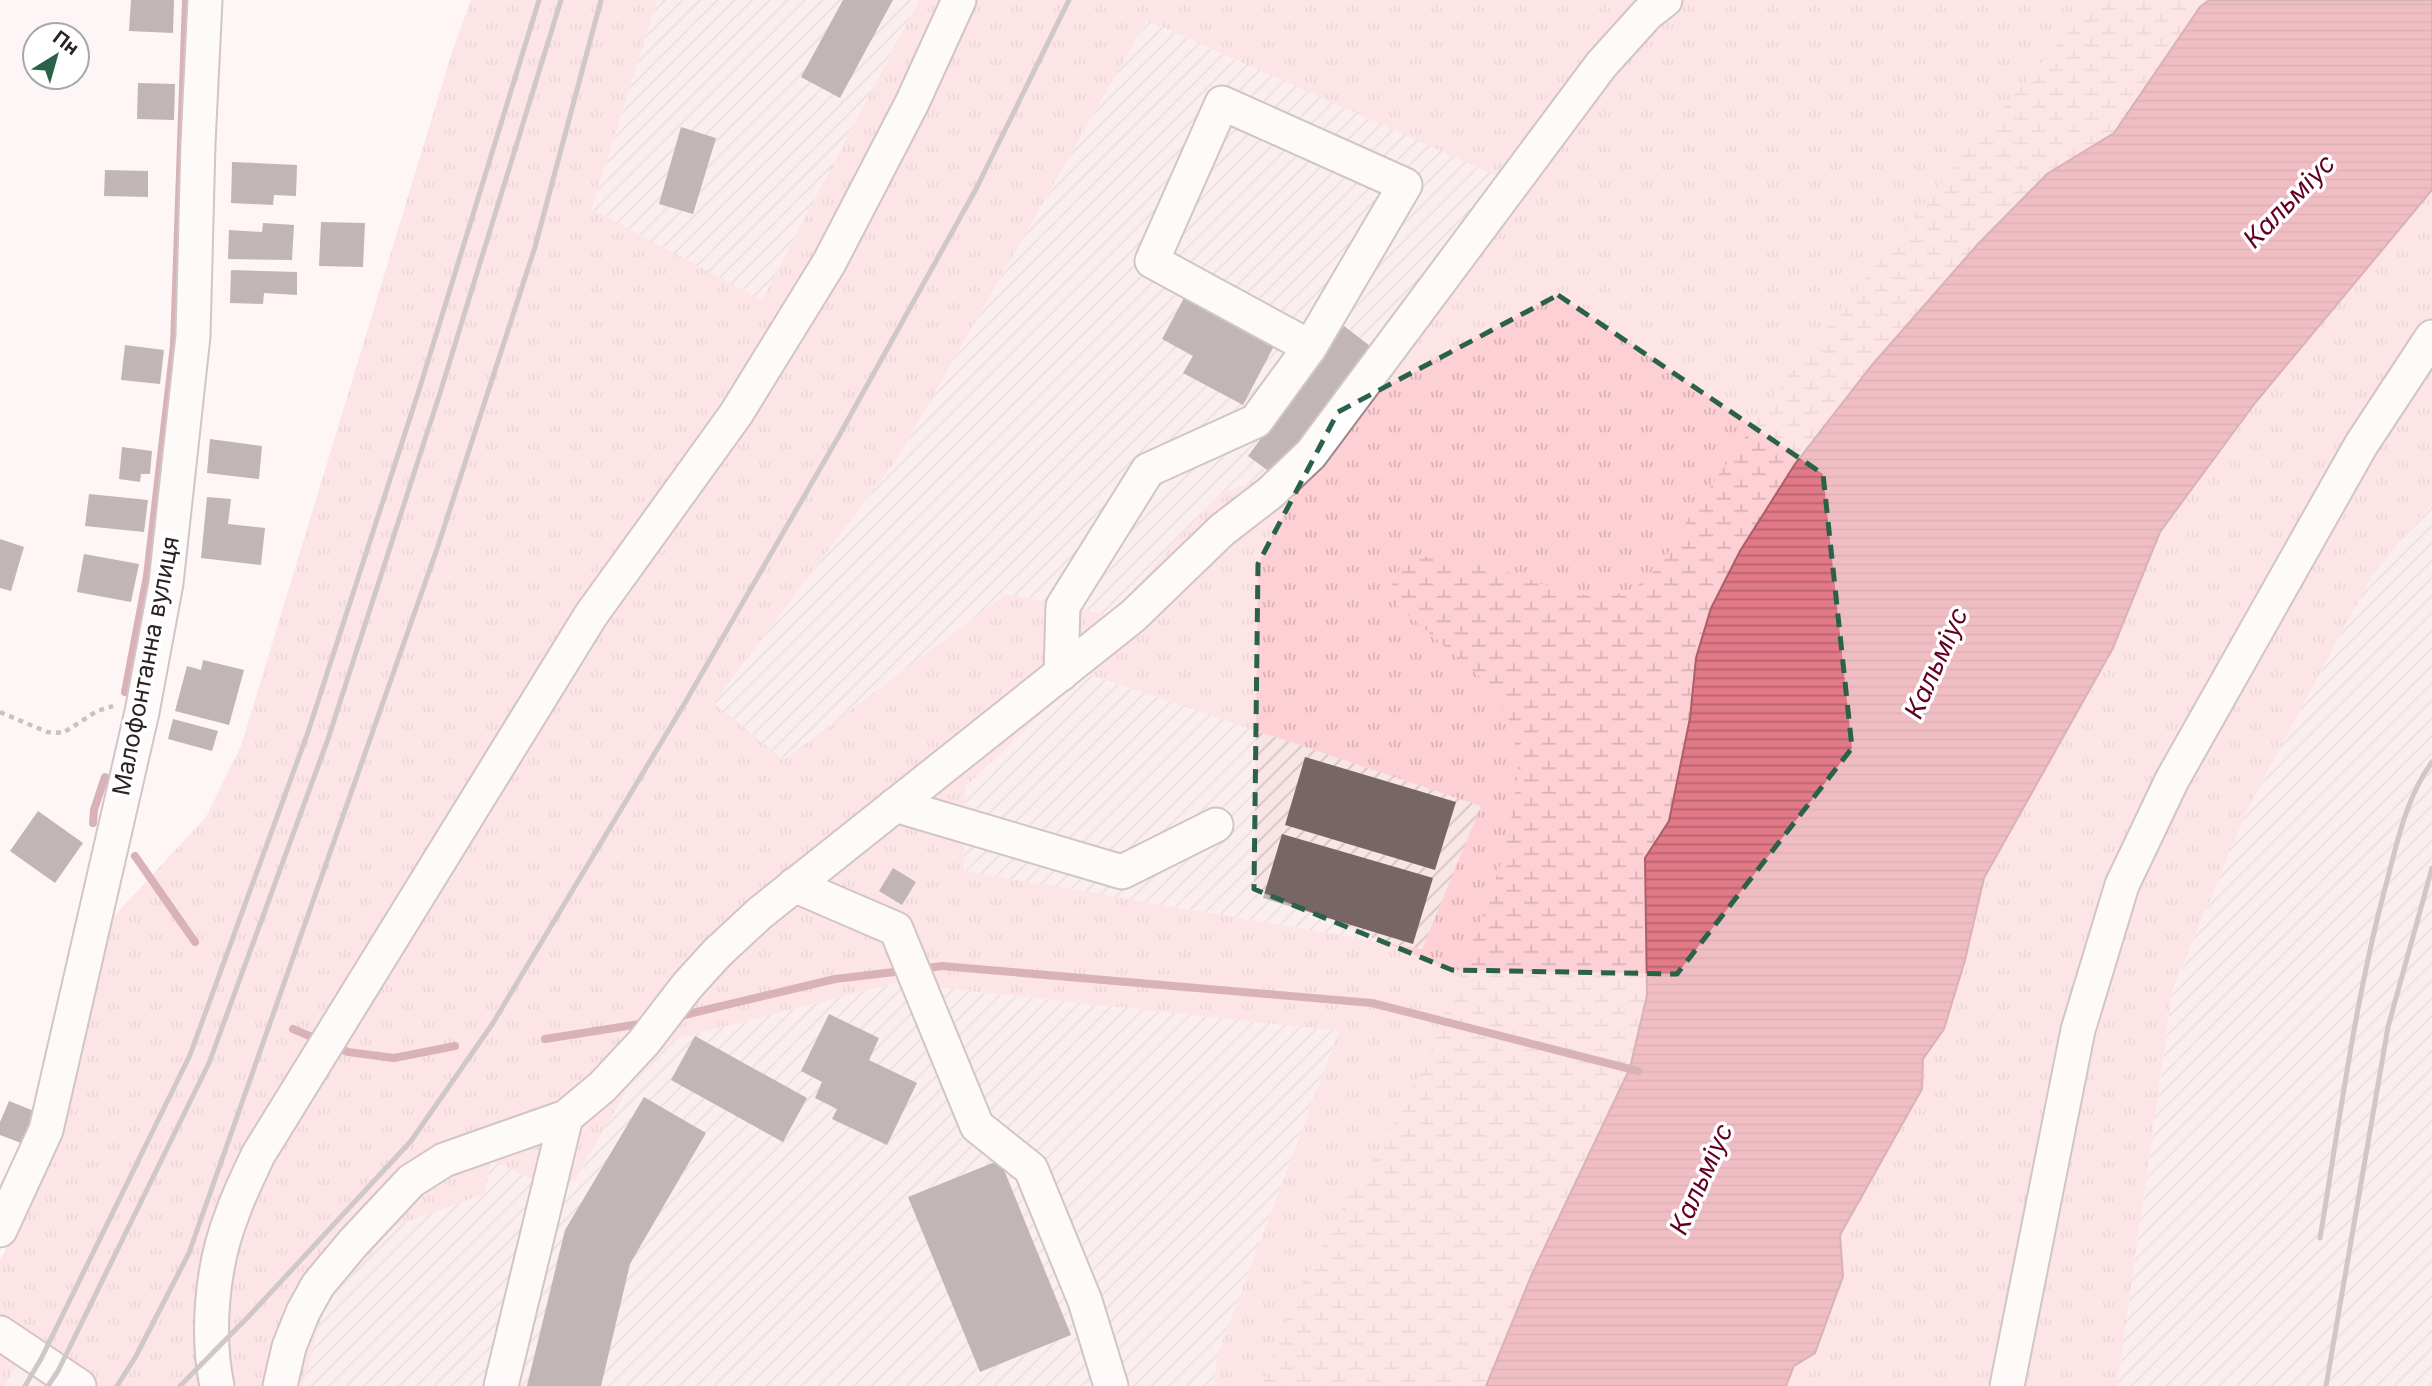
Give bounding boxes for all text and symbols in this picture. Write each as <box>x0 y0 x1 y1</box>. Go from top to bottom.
north arrow <box>21 21 91 91</box>
text: Пн <box>49 26 83 60</box>
water label: Кальміус <box>2236 147 2341 254</box>
street label: Малофонтанна вулиця <box>106 534 185 798</box>
water label: Кальміус <box>1897 602 1974 723</box>
water label: Кальміус <box>1662 1118 1739 1239</box>

